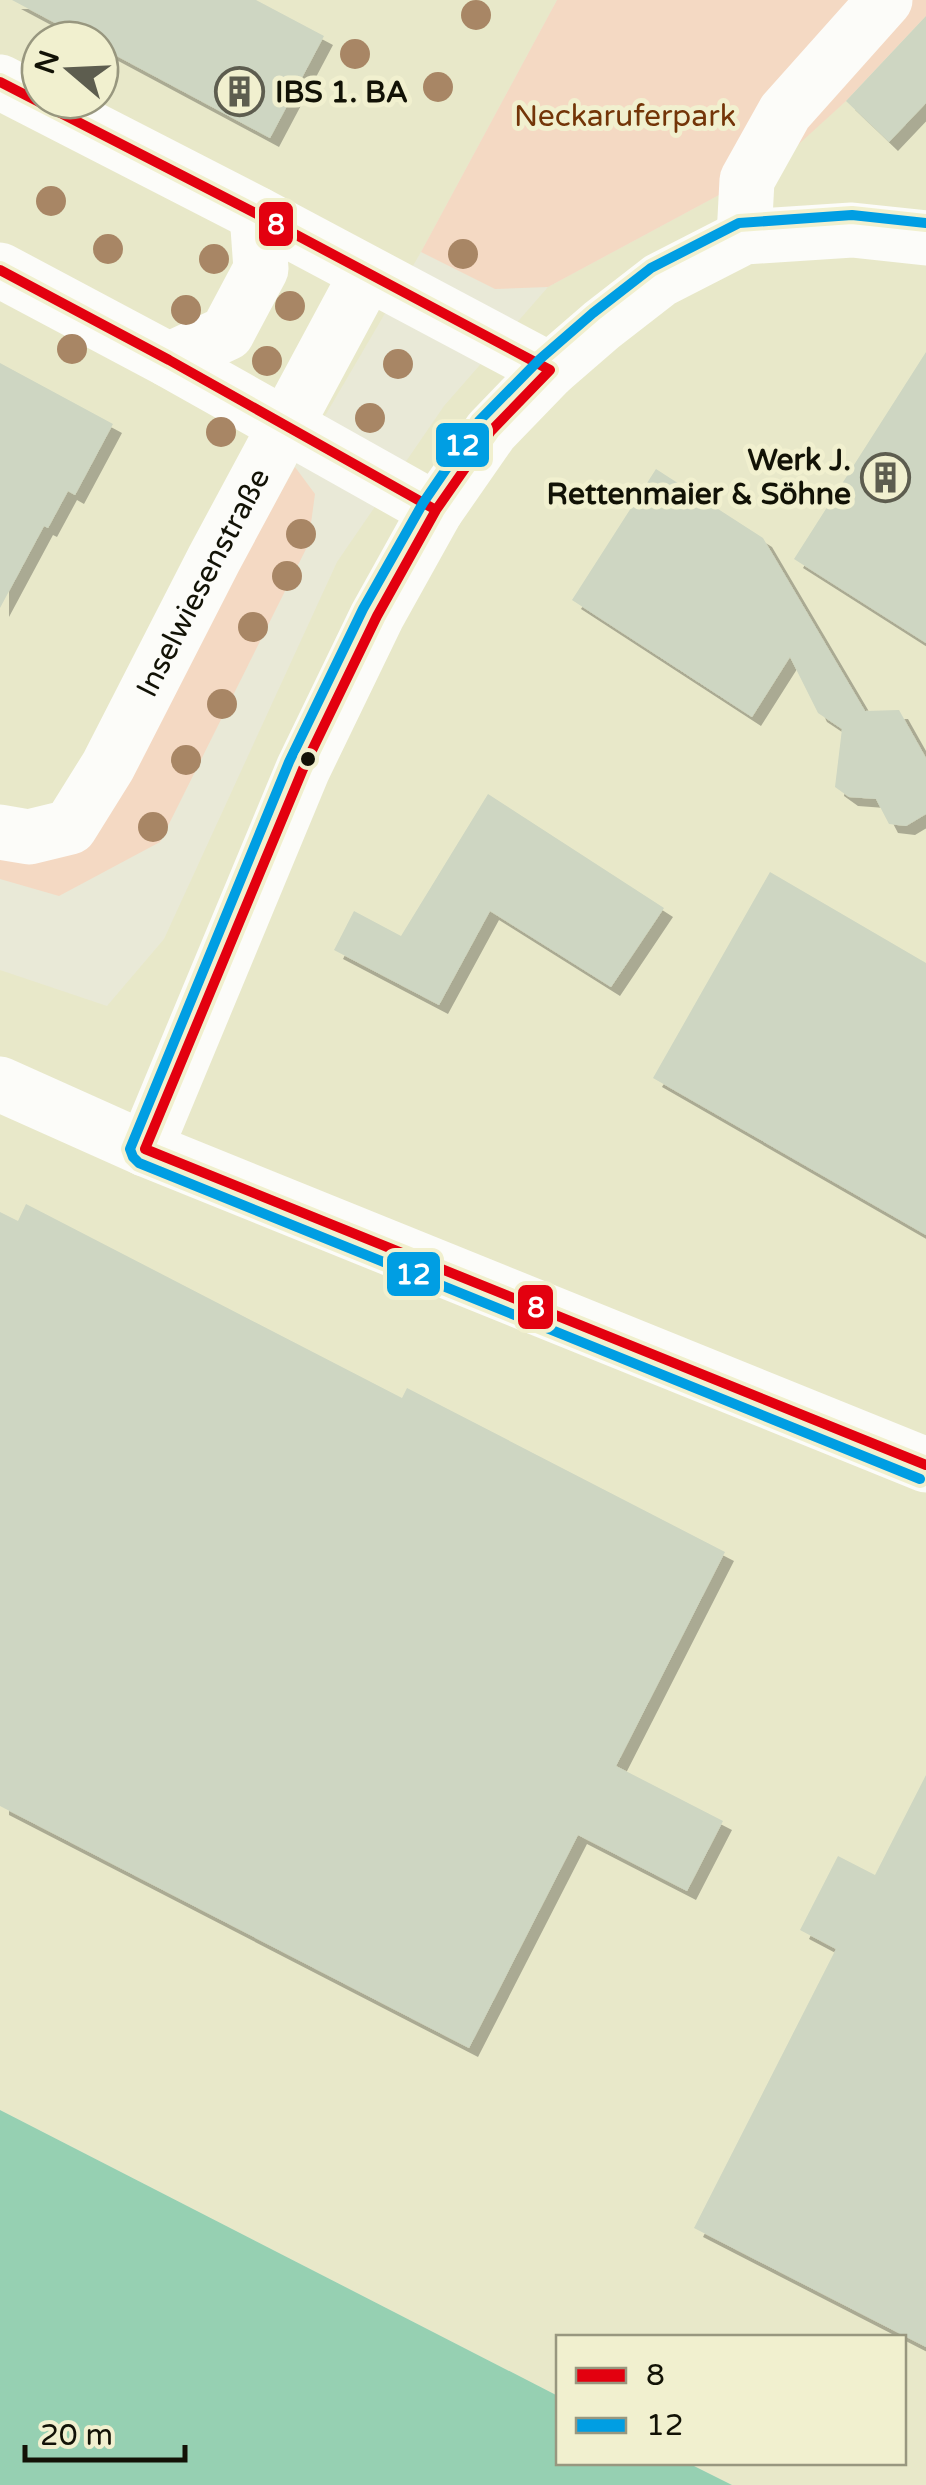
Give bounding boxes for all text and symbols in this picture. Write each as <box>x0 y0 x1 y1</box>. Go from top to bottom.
north arrow <box>20 20 120 120</box>
text: N <box>28 46 67 78</box>
building icon: IBS 1. BA <box>214 66 266 118</box>
place label: IBS 1. BA <box>275 74 408 111</box>
park label: Neckaruferpark <box>514 98 736 135</box>
line badge: 8 <box>257 200 295 248</box>
text: 8 <box>267 208 285 242</box>
line badge: 12 <box>434 421 491 469</box>
text: 12 <box>444 429 480 463</box>
place label: Werk J. Rettenmaier & Söhne <box>547 442 851 513</box>
building icon: Werk J. Rettenmaier & Söhne <box>860 451 912 503</box>
street label: Inselwiesenstraße <box>128 462 278 703</box>
unlabelled marker <box>298 749 318 769</box>
line badge: 12 <box>385 1250 442 1298</box>
text: 12 <box>395 1258 431 1292</box>
line badge: 8 <box>516 1283 555 1331</box>
text: 8 <box>527 1291 545 1325</box>
legend <box>556 2335 906 2465</box>
text: 8 <box>646 2357 665 2394</box>
scale bar <box>25 2400 185 2462</box>
text: 12 <box>646 2407 684 2444</box>
text: 20 m <box>40 2417 113 2454</box>

